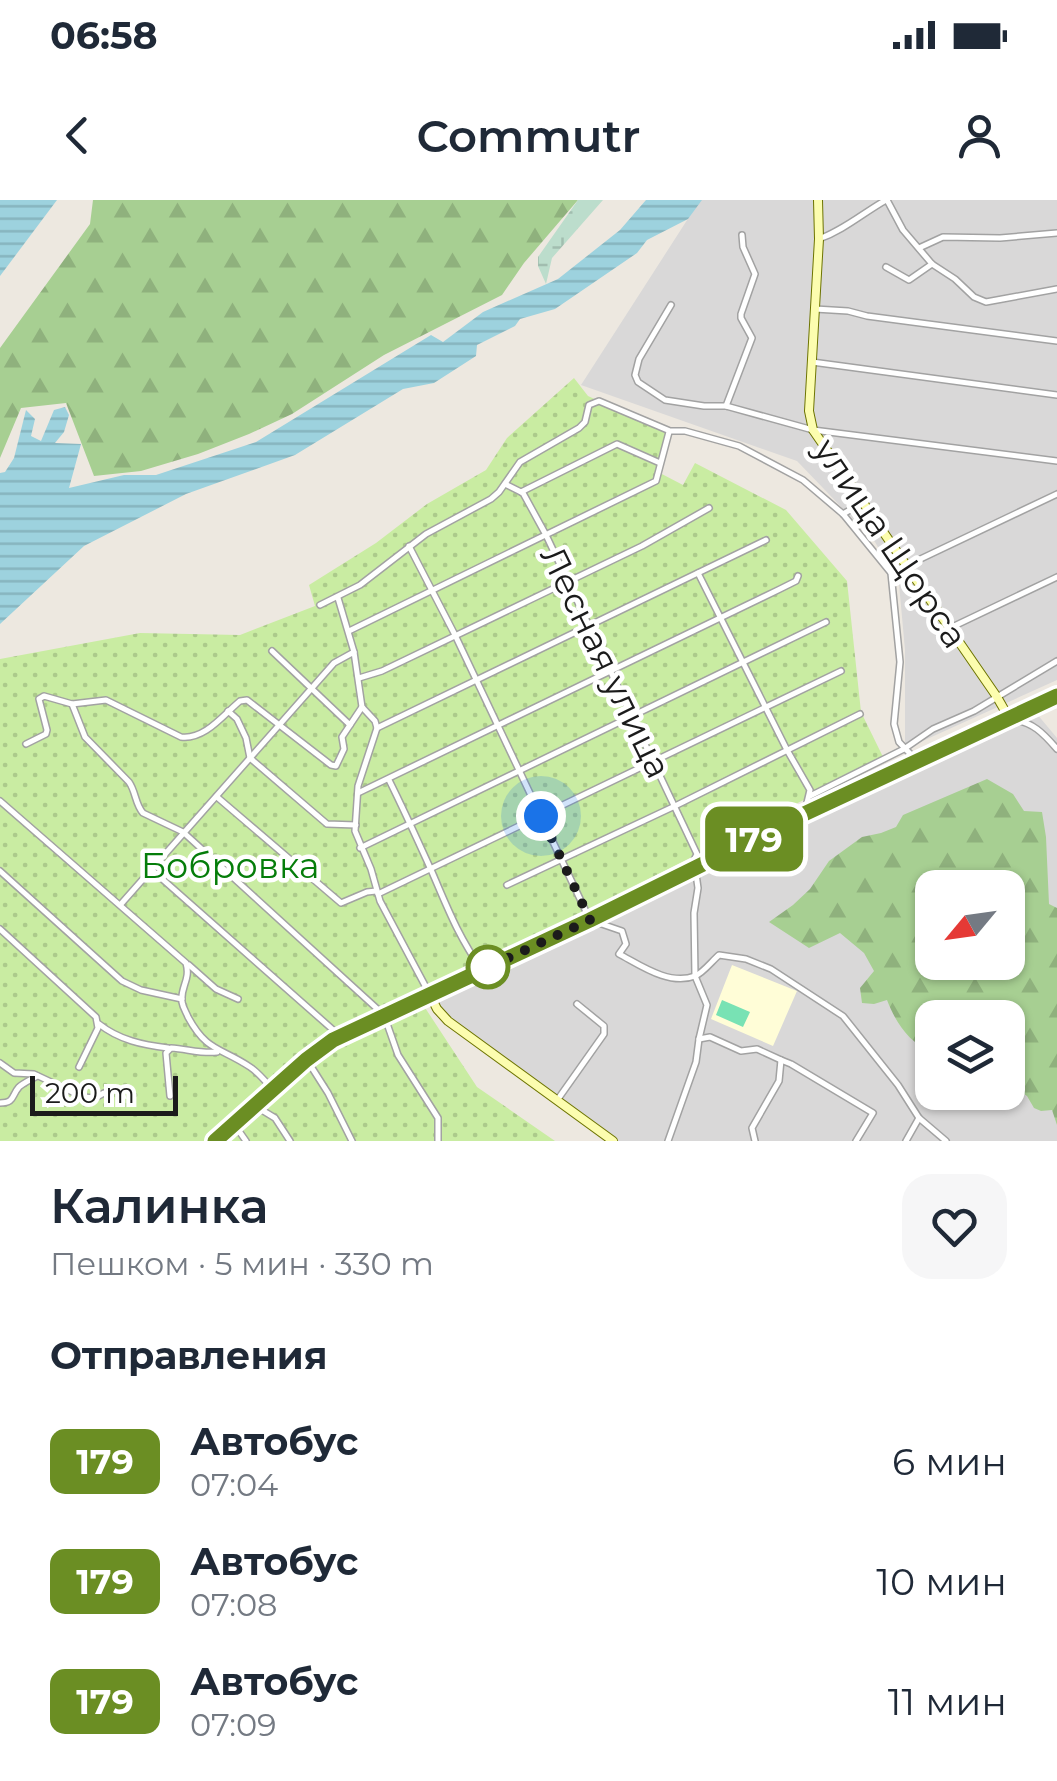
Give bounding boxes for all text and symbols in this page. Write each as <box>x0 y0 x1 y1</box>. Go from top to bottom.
text: 06:58 <box>50 12 158 59</box>
icon: back <box>50 108 105 163</box>
text: Commutr <box>417 108 640 163</box>
icon: person <box>952 108 1007 163</box>
street label: улица Щорса <box>805 429 977 656</box>
street label: Лесная улица <box>531 539 681 785</box>
your location <box>516 791 566 841</box>
line badge: 179 <box>696 806 812 872</box>
text: 179 <box>725 818 783 861</box>
park label: Бобровка <box>141 844 319 887</box>
north arrow <box>915 870 1025 980</box>
map controls <box>915 870 1025 1110</box>
unlabelled marker <box>467 946 509 988</box>
button: layers <box>915 1000 1025 1110</box>
scale bar <box>30 1071 178 1116</box>
text: 200 m <box>45 1076 135 1110</box>
button: heart <box>902 1174 1007 1279</box>
text: Калинка <box>50 1177 268 1235</box>
text: Пешком · 5 мин · 330 m <box>50 1244 434 1283</box>
text: Отправления <box>50 1332 328 1379</box>
text: Автобус <box>190 1418 359 1465</box>
text: 6 мин <box>892 1438 1007 1485</box>
text: 179 <box>76 1440 134 1483</box>
text: 07:04 <box>190 1465 278 1504</box>
text: Автобус <box>190 1538 359 1585</box>
text: 10 мин <box>876 1558 1007 1605</box>
text: 179 <box>76 1560 134 1603</box>
text: 07:08 <box>190 1585 278 1624</box>
text: Автобус <box>190 1658 359 1705</box>
text: 11 мин <box>888 1678 1007 1725</box>
text: 179 <box>76 1680 134 1723</box>
text: 07:09 <box>190 1705 277 1744</box>

